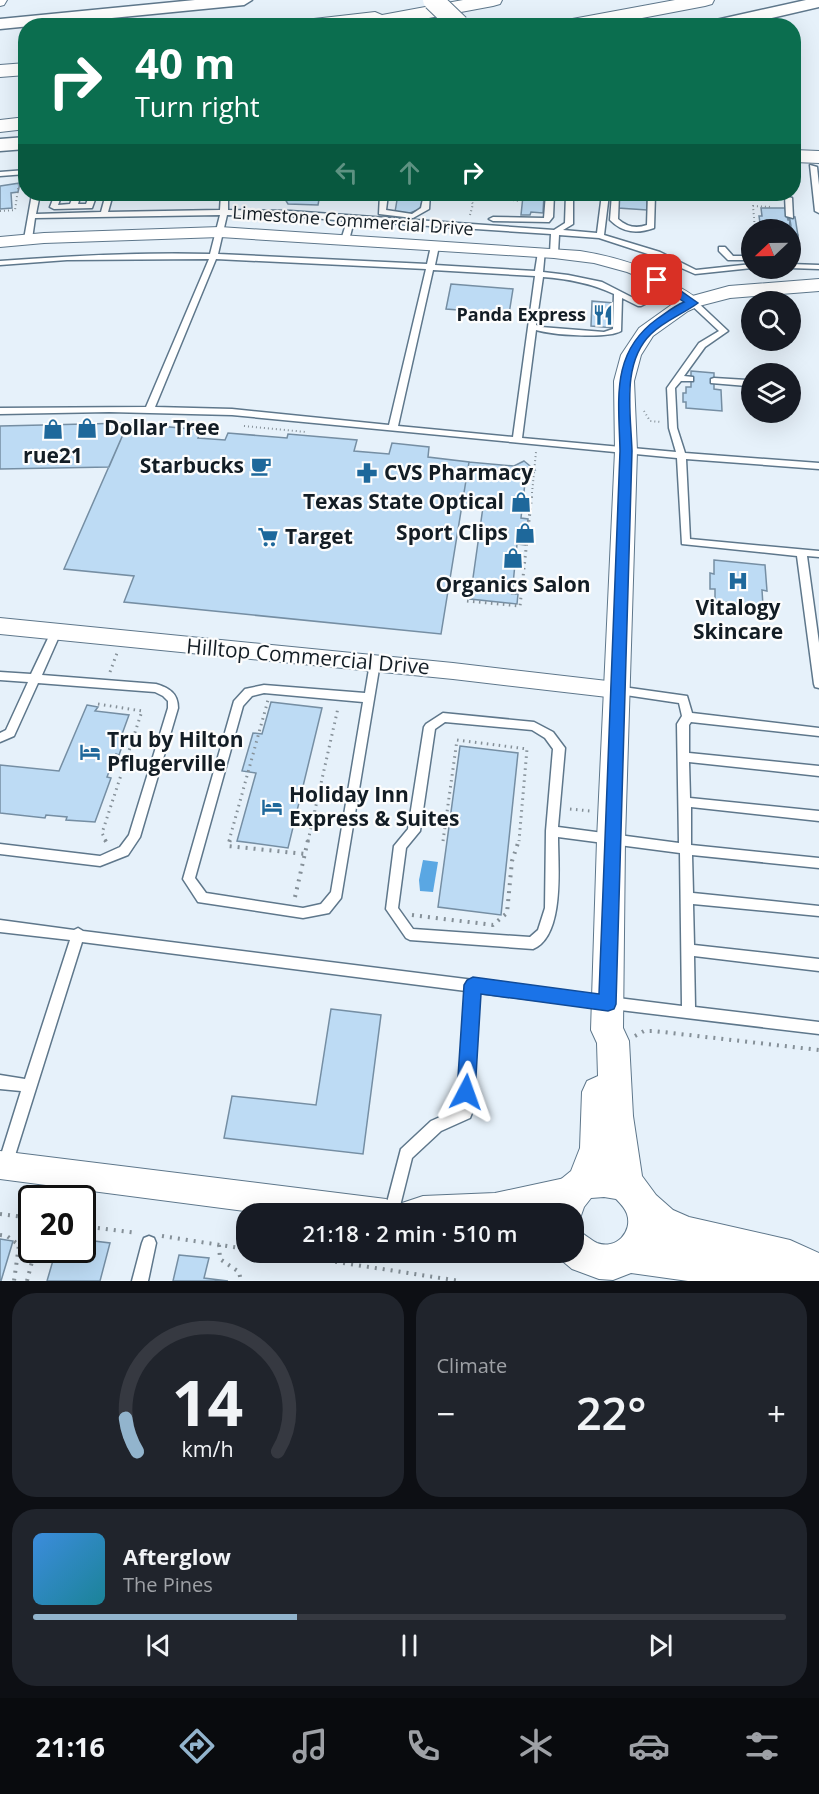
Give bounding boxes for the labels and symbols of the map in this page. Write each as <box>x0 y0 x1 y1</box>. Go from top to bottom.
street label: Limestone Commercial Drive <box>232 200 474 240</box>
north arrow <box>741 219 801 279</box>
pin <box>631 254 682 305</box>
place label: Panda Express <box>456 302 586 326</box>
restaurant icon: Panda Express <box>591 303 615 327</box>
place label: Dollar Tree <box>104 413 220 441</box>
shop icon: Dollar Tree <box>75 416 99 440</box>
shop icon: rue21 <box>41 417 65 441</box>
place label: rue21 <box>23 441 83 469</box>
place label: Starbucks <box>140 451 244 479</box>
cafe icon: Starbucks <box>249 454 273 478</box>
place label: CVS Pharmacy <box>384 458 533 486</box>
pharmacy icon: CVS Pharmacy <box>355 461 379 485</box>
place label: Texas State Optical <box>303 487 504 515</box>
shop icon: Texas State Optical <box>509 490 533 514</box>
place label: Sport Clips <box>396 518 508 546</box>
shop icon: Sport Clips <box>513 521 537 545</box>
place label: Target <box>285 522 353 550</box>
supermarket icon: Target <box>256 525 280 549</box>
shop icon: Organics Salon <box>501 546 525 570</box>
hospital icon: Vitalogy Skincare <box>726 569 750 593</box>
place label: Organics Salon <box>435 570 591 598</box>
place label: Vitalogy Skincare <box>693 593 783 645</box>
street label: Hilltop Commercial Drive <box>185 631 431 681</box>
place label: Tru by Hilton Pflugerville <box>107 725 243 777</box>
hotel icon: Tru by Hilton Pflugerville <box>78 740 102 764</box>
place label: Holiday Inn Express & Suites <box>289 780 459 832</box>
hotel icon: Holiday Inn Express & Suites <box>260 795 284 819</box>
position arrow <box>434 1060 498 1124</box>
speed limit sign: 20 <box>18 1185 96 1263</box>

